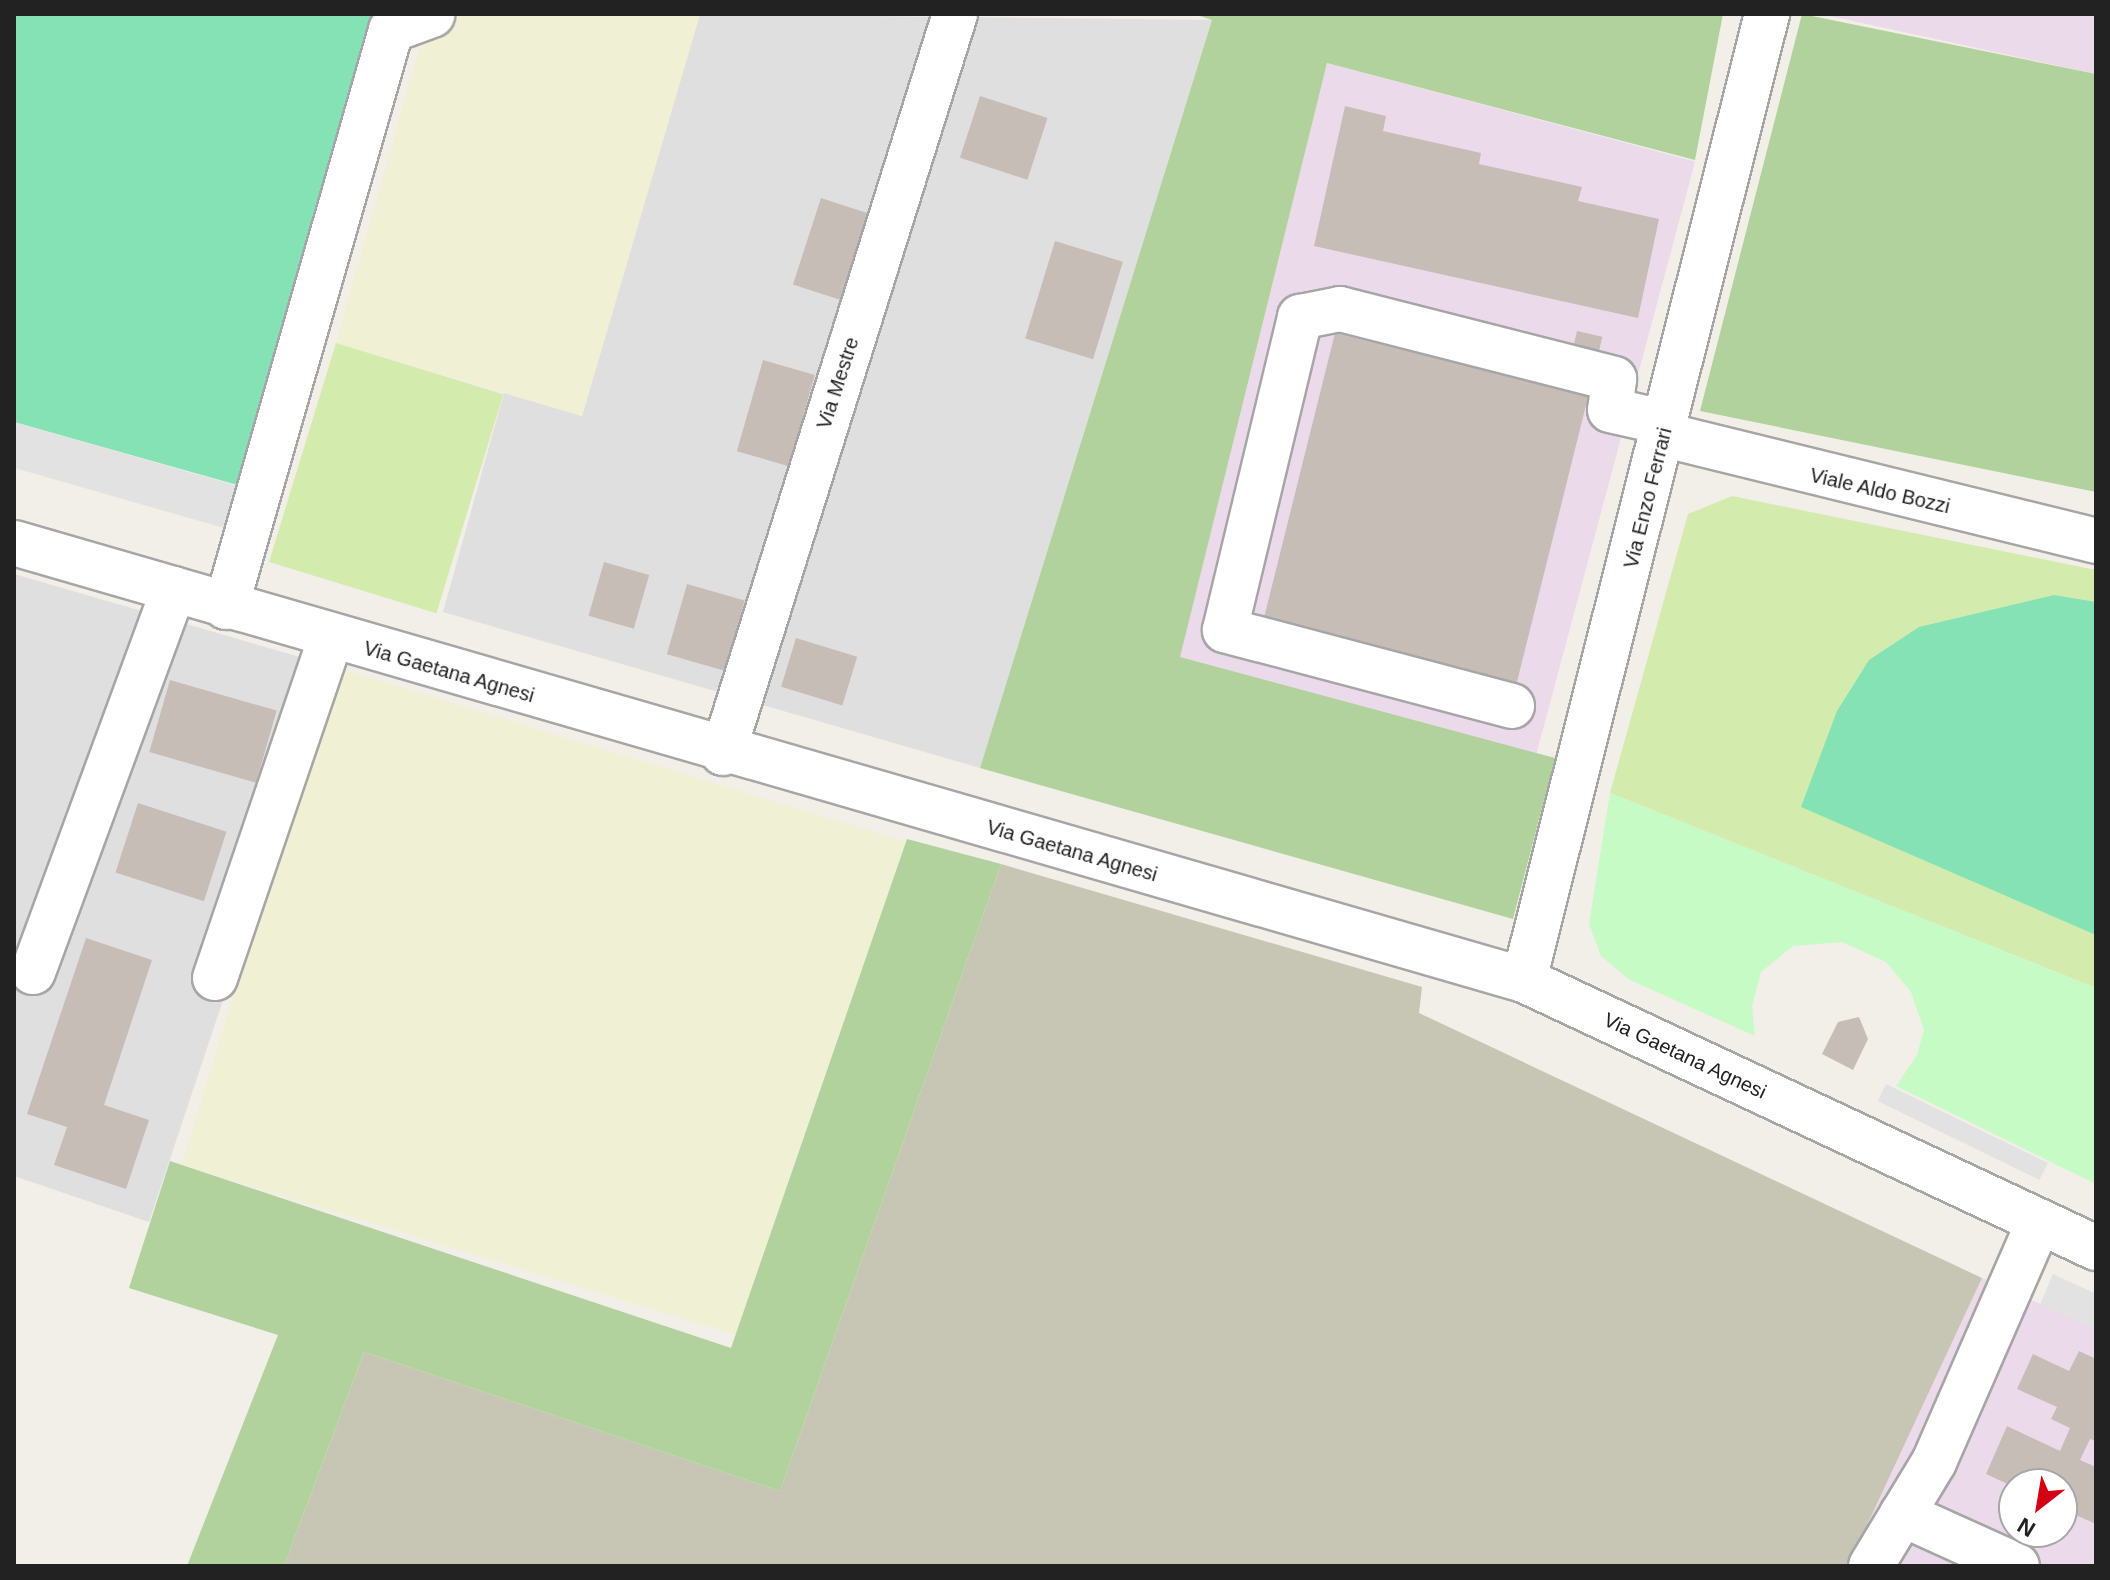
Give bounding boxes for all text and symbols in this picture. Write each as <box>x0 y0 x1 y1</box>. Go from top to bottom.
street label: Via Mestre <box>812 334 864 432</box>
street label: Via Enzo Ferrari <box>1619 425 1677 571</box>
street label: Viale Aldo Bozzi <box>1807 463 1953 519</box>
street label: Via Gaetana Agnesi <box>360 636 538 708</box>
street label: Via Gaetana Agnesi <box>983 815 1161 887</box>
street label: Via Gaetana Agnesi <box>1599 1008 1771 1104</box>
north arrow <box>1998 1468 2078 1548</box>
text: N <box>2013 1512 2040 1542</box>

